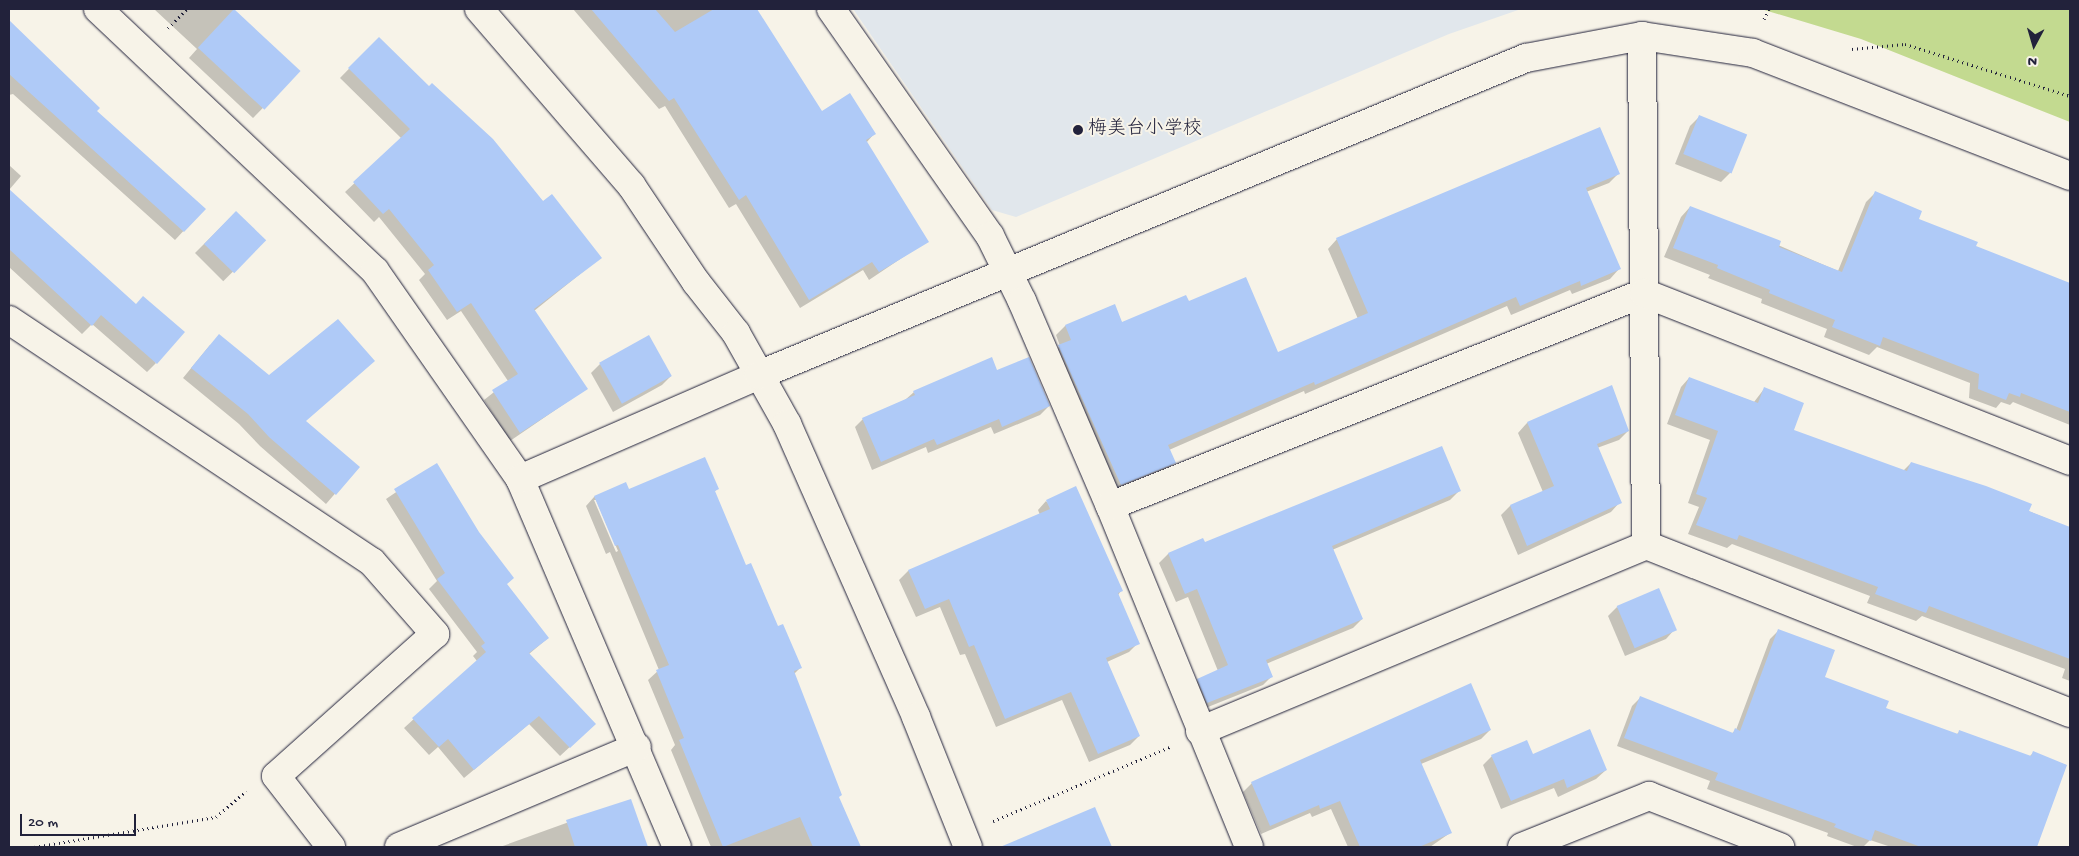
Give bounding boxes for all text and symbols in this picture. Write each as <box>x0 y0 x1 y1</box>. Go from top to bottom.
north arrow <box>2009 20 2059 70</box>
text: N <box>2027 51 2038 69</box>
place label: 梅美台小学校 <box>1088 119 1202 141</box>
marker: 梅美台小学校 <box>1072 124 1084 136</box>
scale bar <box>22 804 139 836</box>
text: 20 m <box>28 814 58 832</box>

